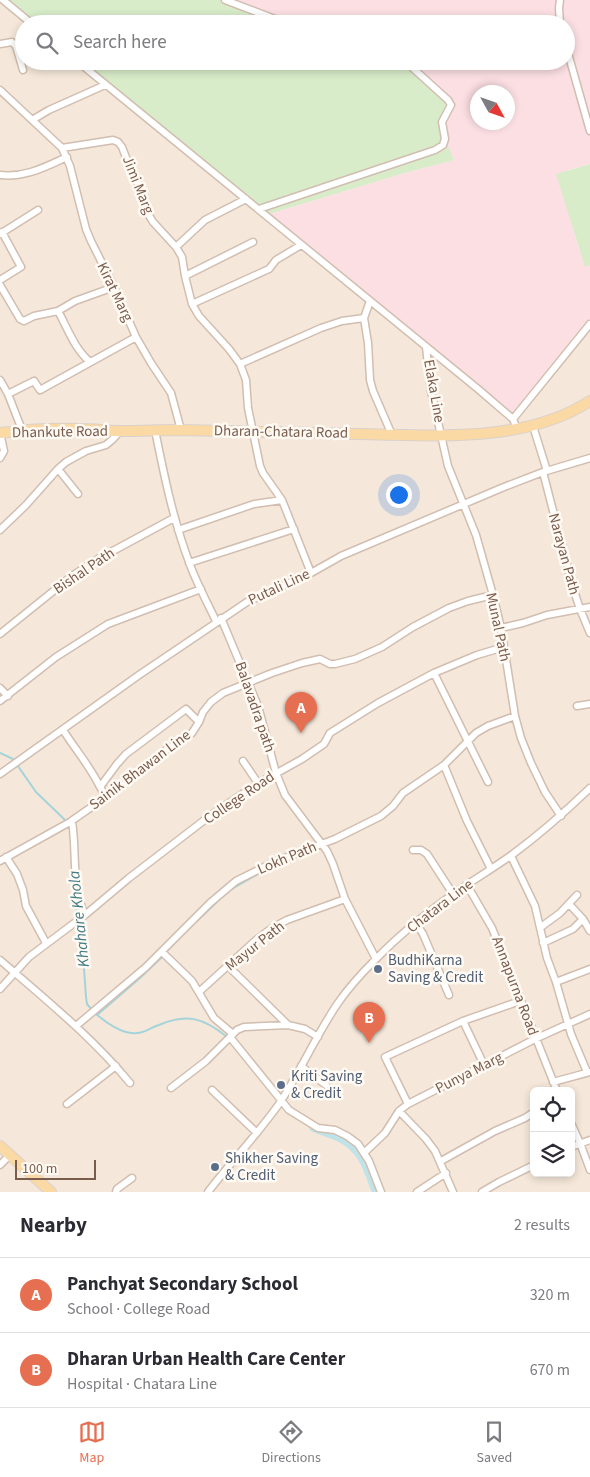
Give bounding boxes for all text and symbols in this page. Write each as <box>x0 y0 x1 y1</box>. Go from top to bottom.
search box <box>15 15 575 70</box>
icon: search <box>33 29 61 57</box>
text: Search here <box>73 29 167 56</box>
north arrow <box>470 85 515 130</box>
street label: Jimi Marg <box>117 153 159 218</box>
street label: Kirat Marg <box>92 259 139 326</box>
street label: Elaka Line <box>418 358 450 424</box>
street label: Dharan-Chatara Road <box>214 420 348 444</box>
street label: Dhankute Road <box>12 421 108 443</box>
your location <box>386 482 412 508</box>
street label: Narayan Path <box>543 511 585 597</box>
street label: Bishal Path <box>49 543 119 599</box>
street label: Putali Line <box>245 564 313 610</box>
street label: Munal Path <box>480 591 516 663</box>
street label: Balavadra path <box>230 659 280 755</box>
pin: A <box>285 692 317 733</box>
street label: Sainik Bhawan Line <box>85 725 195 815</box>
street label: College Road <box>199 766 279 830</box>
street label: Lokh Path <box>254 836 320 880</box>
water label: Khahare Khola <box>63 869 95 968</box>
street label: Chatara Line <box>402 874 478 938</box>
street label: Mayur Path <box>221 916 289 976</box>
street label: Annapurna Road <box>486 933 544 1039</box>
place label: BudhiKarna Saving & Credit <box>388 950 483 988</box>
marker: BudhiKarna Saving & Credit <box>372 963 384 975</box>
pin: B <box>353 1002 385 1043</box>
street label: Punya Marg <box>432 1047 507 1099</box>
place label: Kriti Saving & Credit <box>291 1066 363 1104</box>
marker: Kriti Saving & Credit <box>275 1079 287 1091</box>
map controls <box>530 1087 575 1177</box>
button: locate <box>530 1087 575 1132</box>
button: layers <box>530 1132 575 1177</box>
place label: Shikher Saving & Credit <box>225 1148 319 1186</box>
scale bar <box>15 1157 96 1180</box>
text: 100 m <box>22 1159 57 1179</box>
marker: Shikher Saving & Credit <box>209 1161 221 1173</box>
text: Nearby <box>20 1210 87 1240</box>
text: 2 results <box>514 1214 570 1236</box>
text: Panchyat Secondary School <box>67 1271 298 1298</box>
text: A <box>31 1284 41 1306</box>
text: 320 m <box>530 1284 570 1306</box>
text: School · College Road <box>67 1298 210 1320</box>
text: Dharan Urban Health Care Center <box>67 1346 345 1373</box>
text: B <box>31 1359 41 1381</box>
text: 670 m <box>530 1359 570 1381</box>
text: Hospital · Chatara Line <box>67 1373 217 1395</box>
tab: Map <box>78 1418 106 1468</box>
tab: Directions <box>262 1418 321 1468</box>
tab: Saved <box>476 1418 512 1468</box>

